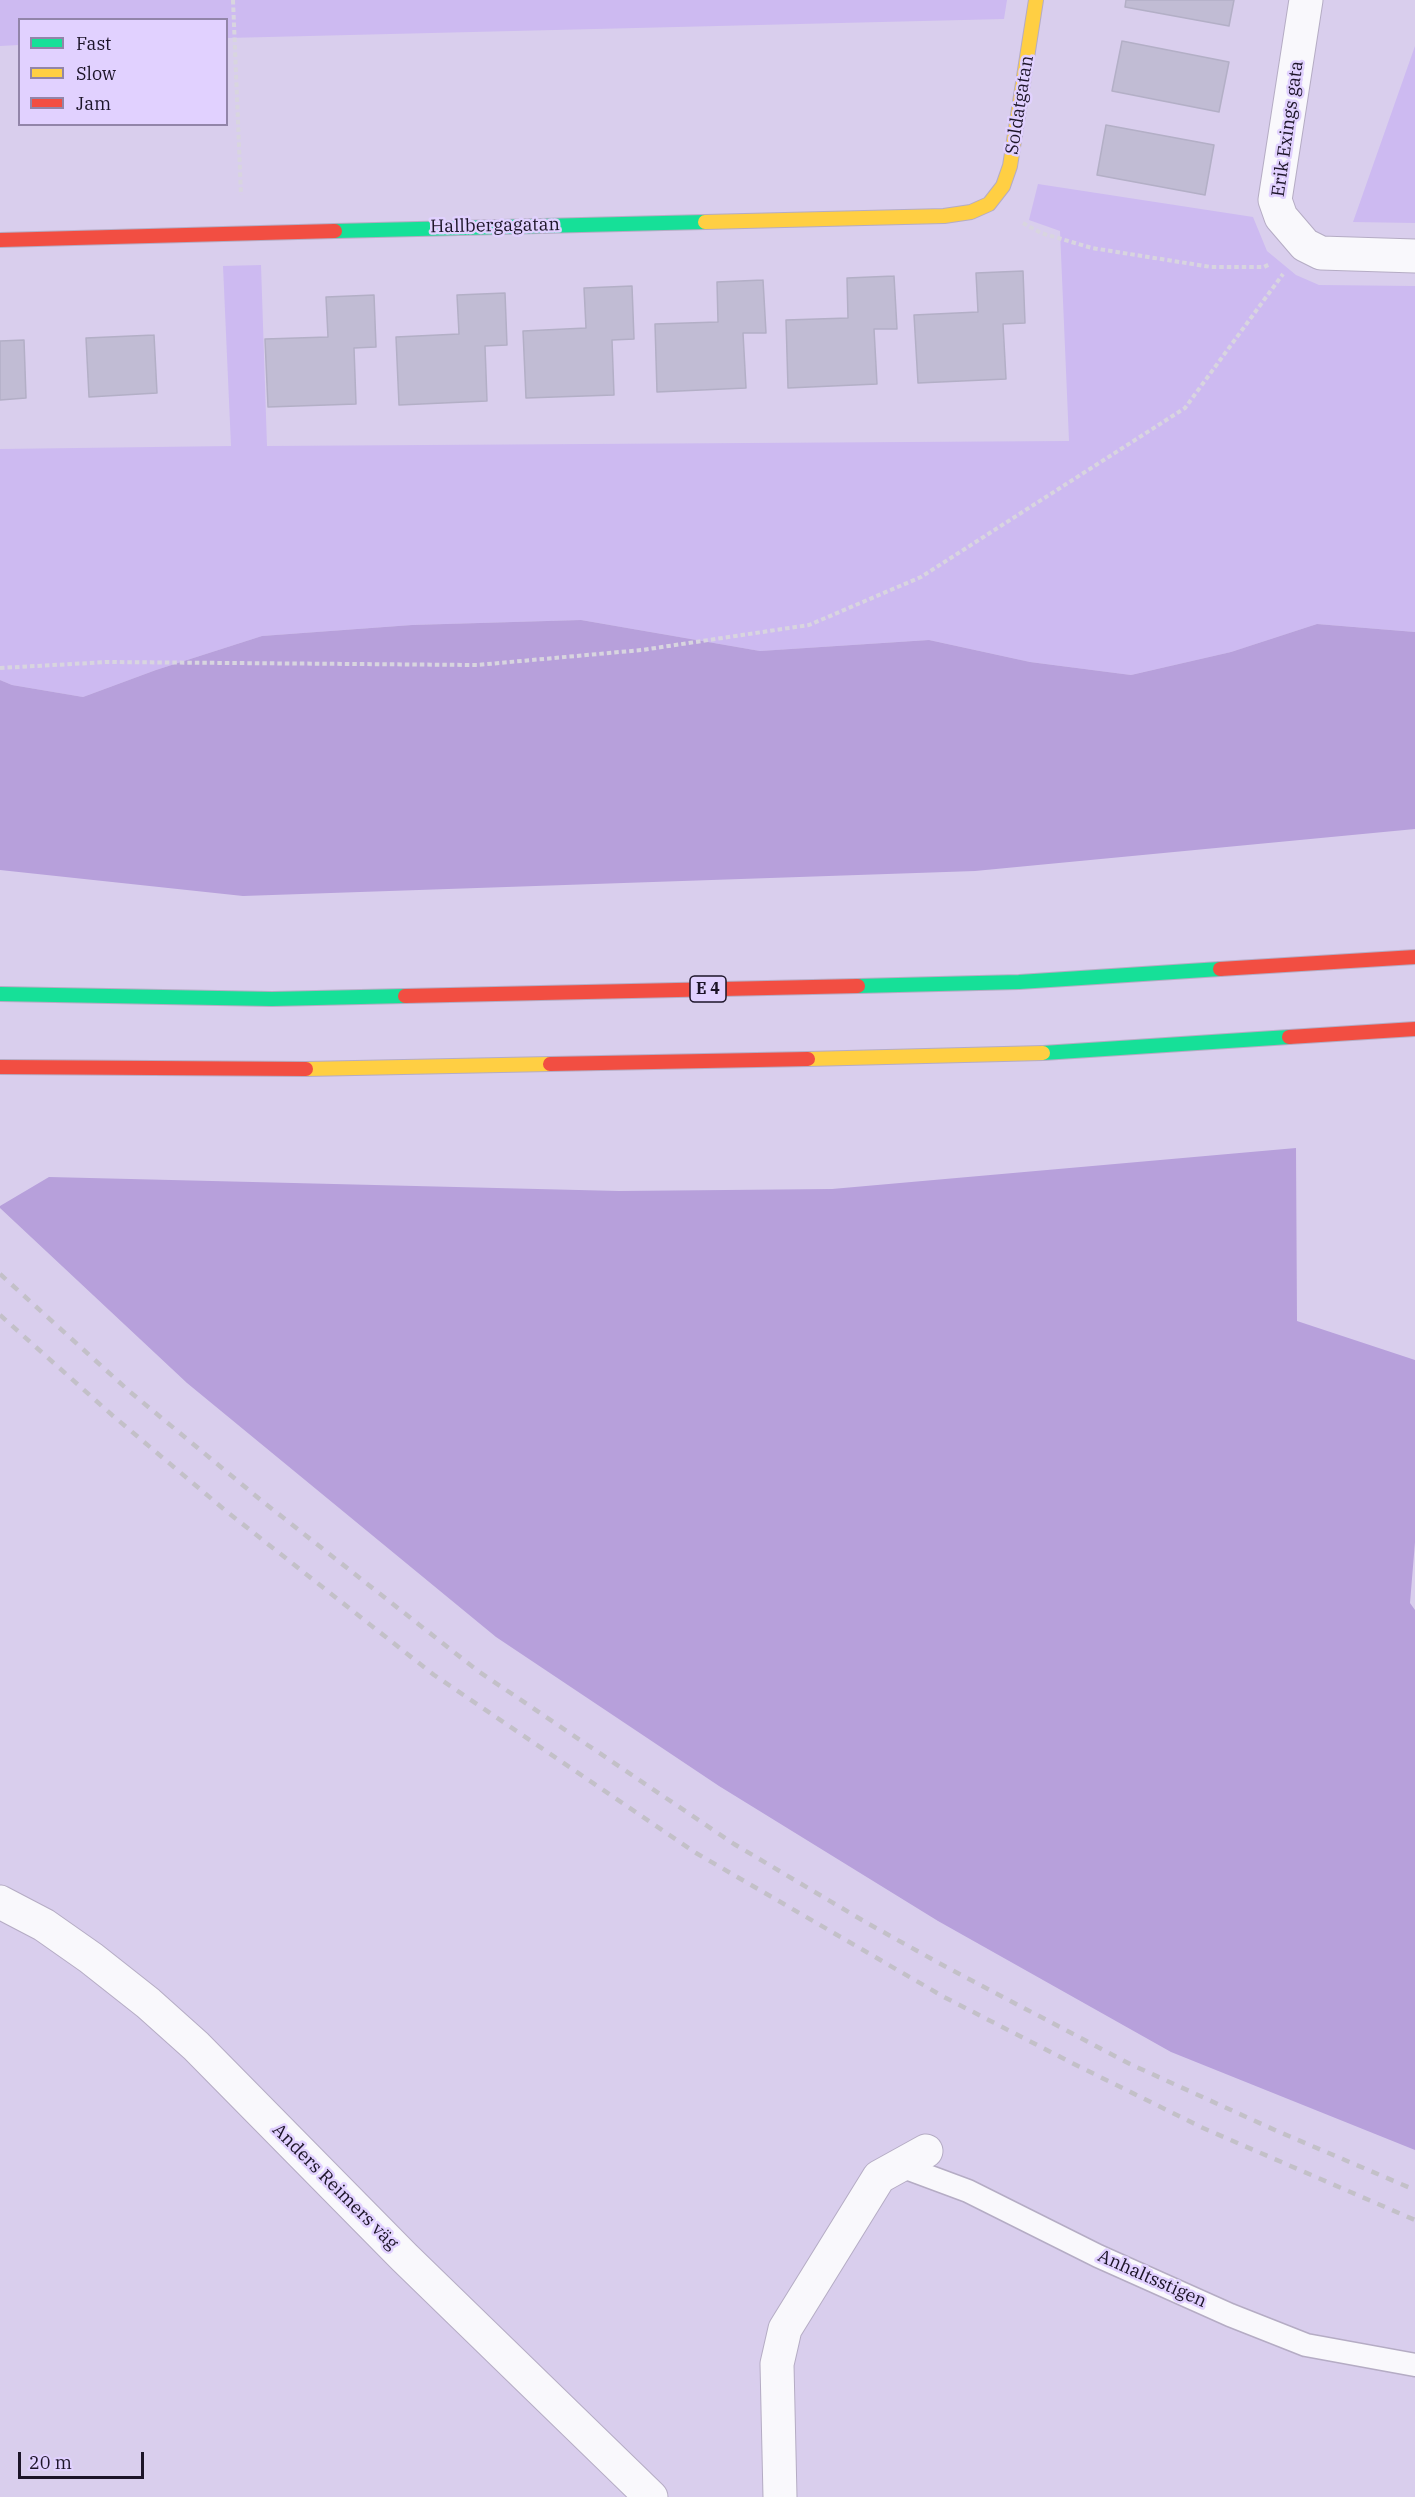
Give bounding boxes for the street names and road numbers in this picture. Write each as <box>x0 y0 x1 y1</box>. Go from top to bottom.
street label: Soldatgatan <box>1002 54 1038 156</box>
street label: Erik Exings gata <box>1268 60 1308 198</box>
street label: Hallbergagatan <box>430 214 560 238</box>
road number: E 4 <box>690 976 726 1002</box>
street label: Anders Reimers väg <box>268 2120 402 2254</box>
street label: Anhaltsstigen <box>1094 2245 1210 2313</box>

